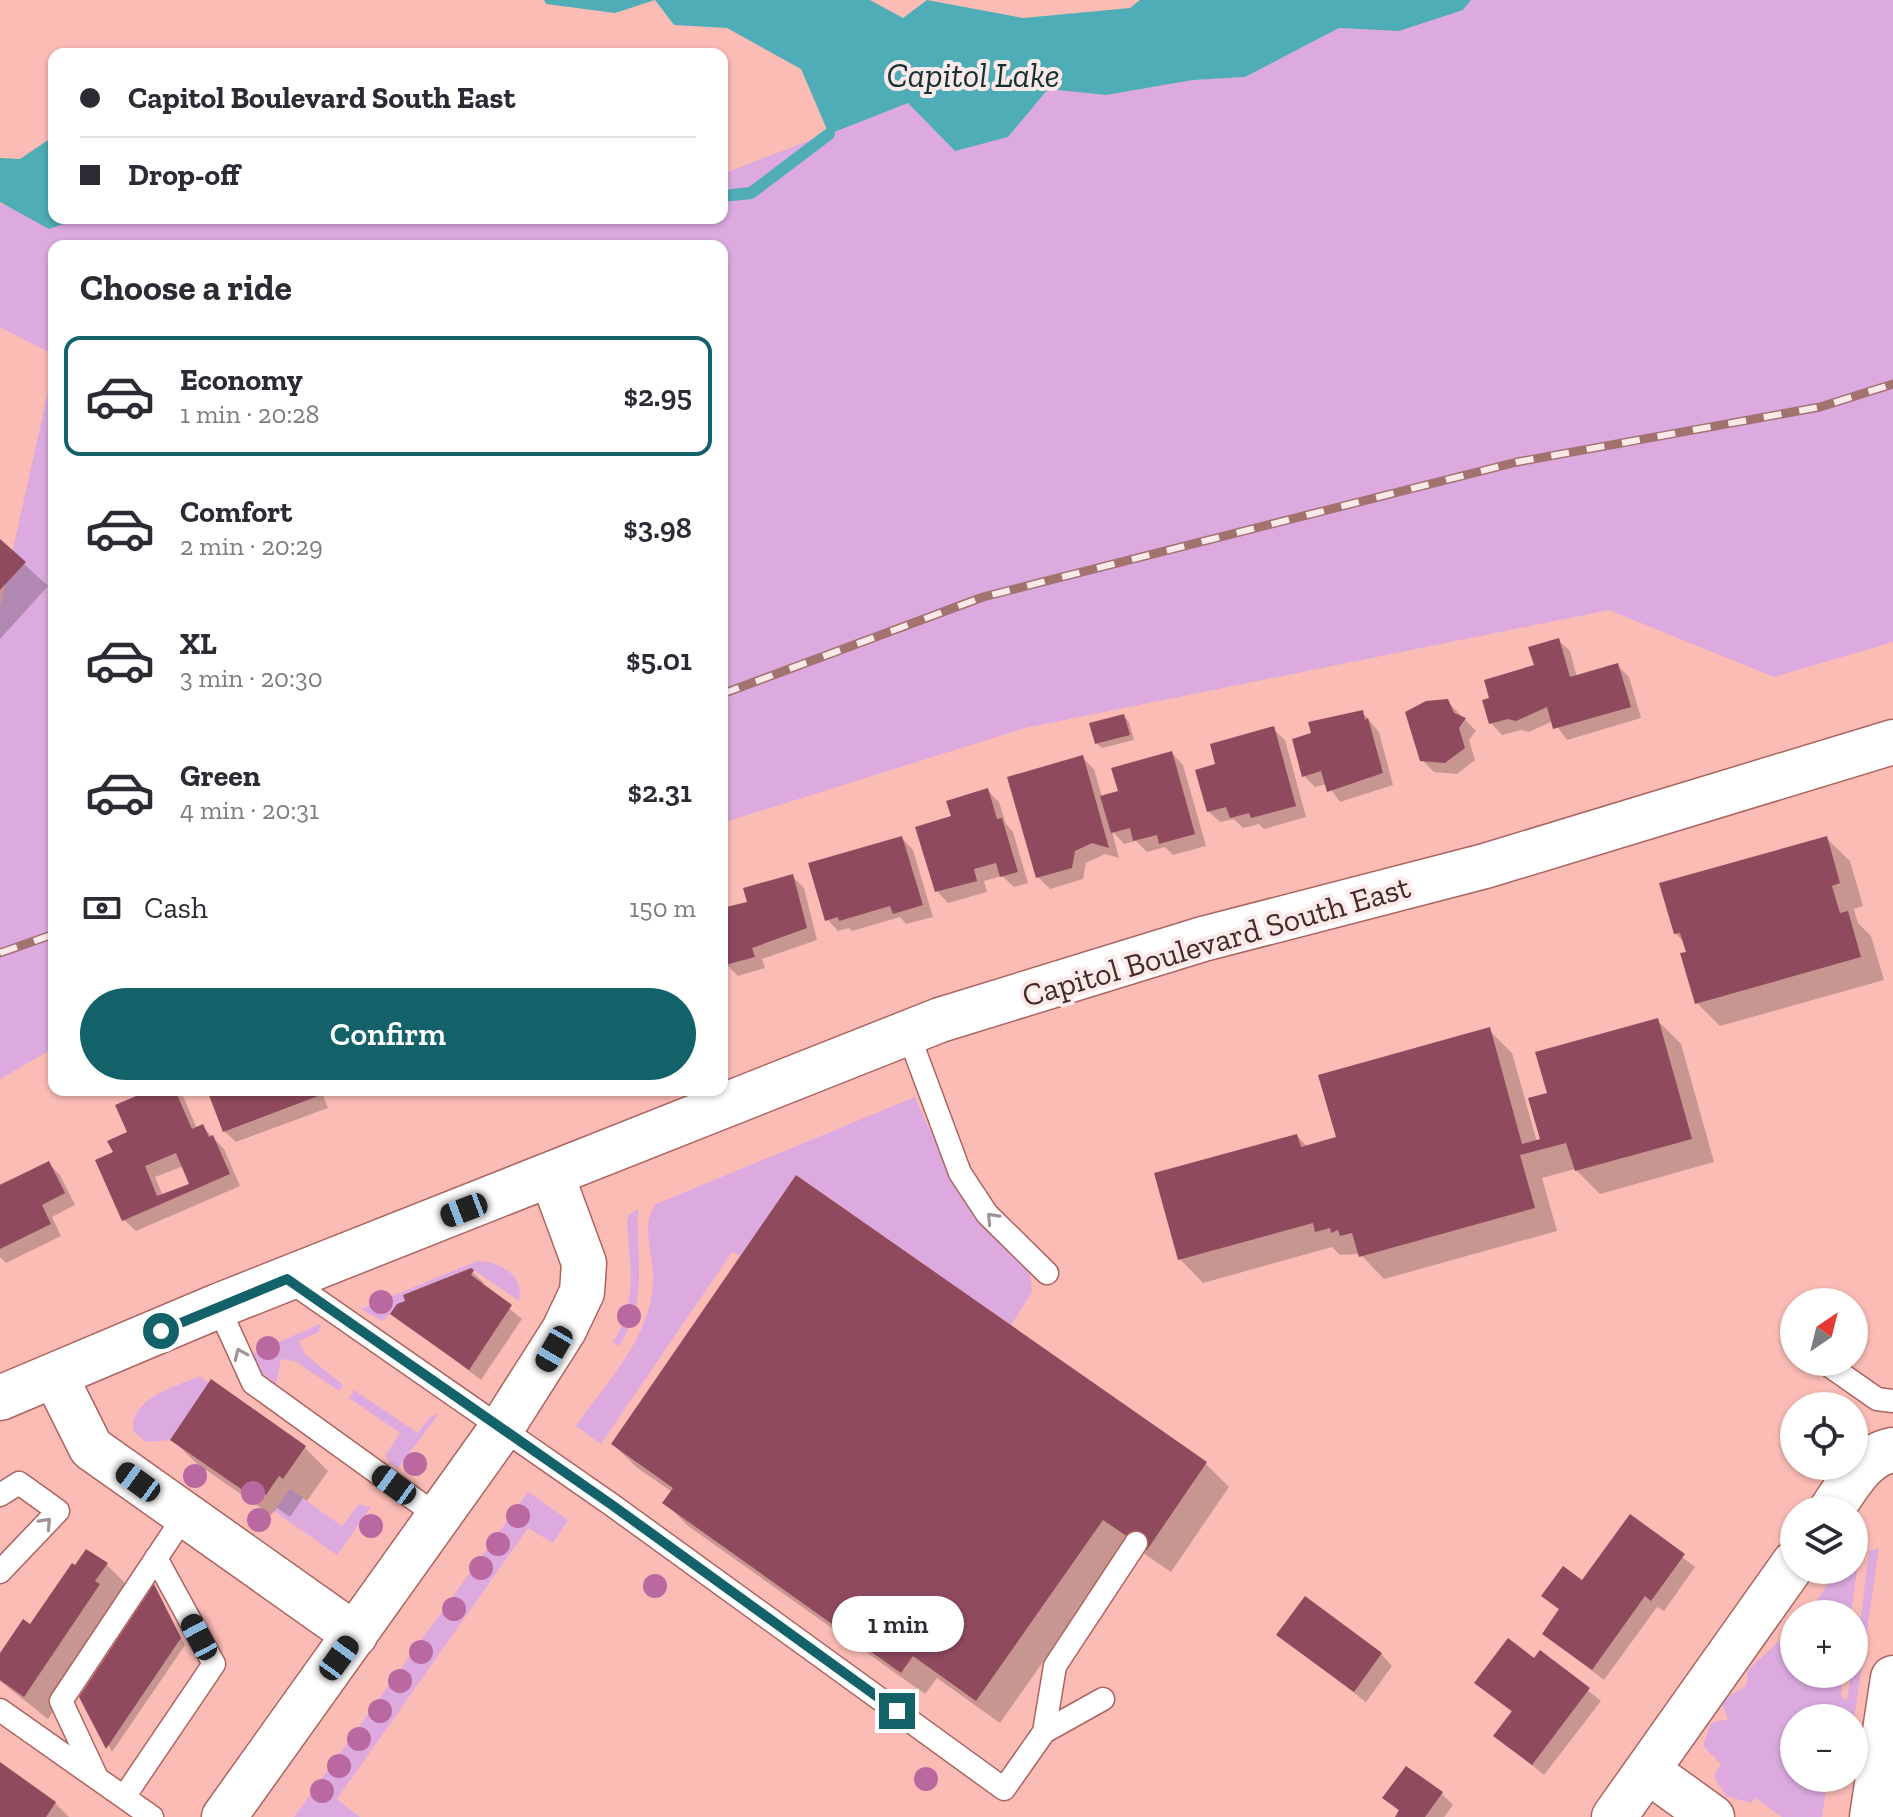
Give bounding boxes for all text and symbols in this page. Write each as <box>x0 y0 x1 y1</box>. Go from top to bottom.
water label: Capitol Lake <box>886 55 1060 96</box>
text: Capitol Boulevard South East <box>128 80 515 116</box>
text: Drop-off <box>128 157 240 193</box>
text: Choose a ride <box>80 266 292 309</box>
icon: car <box>84 360 156 432</box>
text: Economy <box>180 362 303 398</box>
text: $2.95 <box>623 378 692 414</box>
text: 1 min · 20:28 <box>180 398 320 430</box>
icon: car <box>84 492 156 564</box>
text: Comfort <box>180 494 292 530</box>
text: $3.98 <box>623 510 692 546</box>
text: 2 min · 20:29 <box>180 530 323 562</box>
icon: car <box>84 624 156 696</box>
text: XL <box>180 626 217 662</box>
text: $5.01 <box>626 642 692 678</box>
text: 3 min · 20:30 <box>180 662 323 694</box>
icon: car <box>84 756 156 828</box>
text: Green <box>180 758 260 794</box>
text: $2.31 <box>628 774 692 810</box>
text: 4 min · 20:31 <box>180 794 319 826</box>
street label: Capitol Boulevard South East <box>1018 867 1414 1015</box>
icon: cash <box>80 886 124 930</box>
text: Cash <box>144 890 208 926</box>
text: 150 m <box>629 892 696 924</box>
button: Confirm <box>80 988 696 1080</box>
car <box>437 1190 491 1230</box>
one-way arrow <box>987 1213 1002 1227</box>
north arrow <box>1780 1288 1868 1376</box>
map controls <box>1780 1288 1868 1792</box>
route start <box>143 1313 179 1349</box>
car <box>532 1322 576 1376</box>
one-way arrow <box>233 1347 249 1362</box>
button: locate <box>1780 1392 1868 1480</box>
car <box>112 1458 164 1506</box>
car <box>368 1461 420 1509</box>
button: layers <box>1780 1496 1868 1584</box>
one-way arrow <box>37 1518 51 1533</box>
callout: 1 min <box>831 1595 963 1651</box>
button: + <box>1780 1600 1868 1688</box>
text: 1 min <box>867 1608 929 1640</box>
car <box>177 1610 221 1664</box>
car <box>315 1632 363 1684</box>
route end <box>879 1693 915 1729</box>
button: − <box>1780 1704 1868 1792</box>

